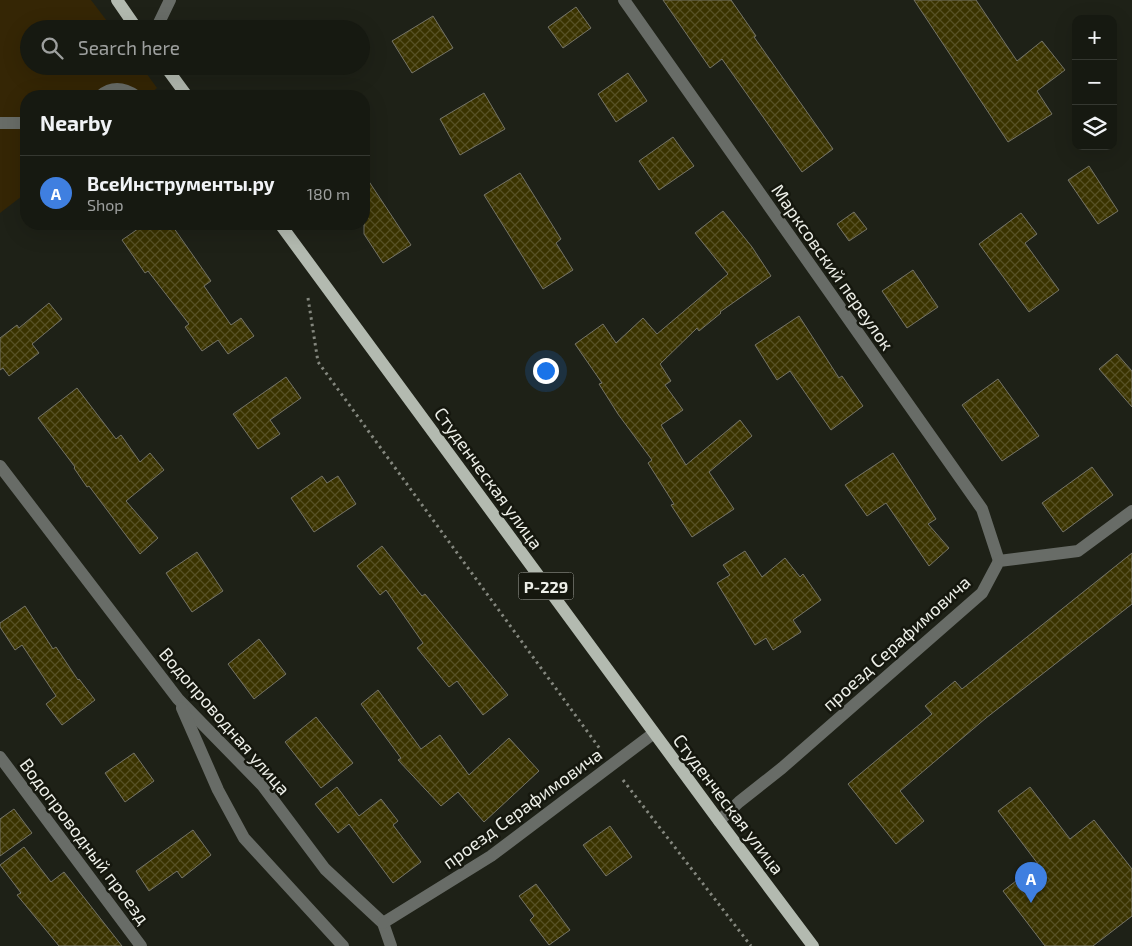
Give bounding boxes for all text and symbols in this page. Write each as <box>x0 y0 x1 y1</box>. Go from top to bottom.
map controls <box>1072 15 1117 150</box>
button: + <box>1072 15 1117 60</box>
search box <box>20 20 370 75</box>
icon: search <box>38 34 66 62</box>
text: Search here <box>78 36 180 59</box>
button: − <box>1072 60 1117 105</box>
button: layers <box>1072 105 1117 150</box>
text: Nearby <box>40 110 112 135</box>
text: ВсеИнструменты.ру <box>87 172 275 195</box>
street label: Марксовский переулок <box>767 180 899 355</box>
text: A <box>51 184 61 203</box>
text: 180 m <box>307 184 350 203</box>
text: Shop <box>87 195 124 214</box>
your location <box>533 358 559 384</box>
street label: Студенческая улица <box>430 403 548 553</box>
street label: проезд Серафимовича <box>817 571 975 715</box>
road number: Р-229 <box>518 572 574 600</box>
street label: Водопроводная улица <box>155 643 295 799</box>
street label: Студенческая улица <box>669 729 789 879</box>
street label: проезд Серафимовича <box>438 743 606 873</box>
street label: Водопроводный проезд <box>15 754 155 928</box>
pin: A <box>1015 862 1047 903</box>

